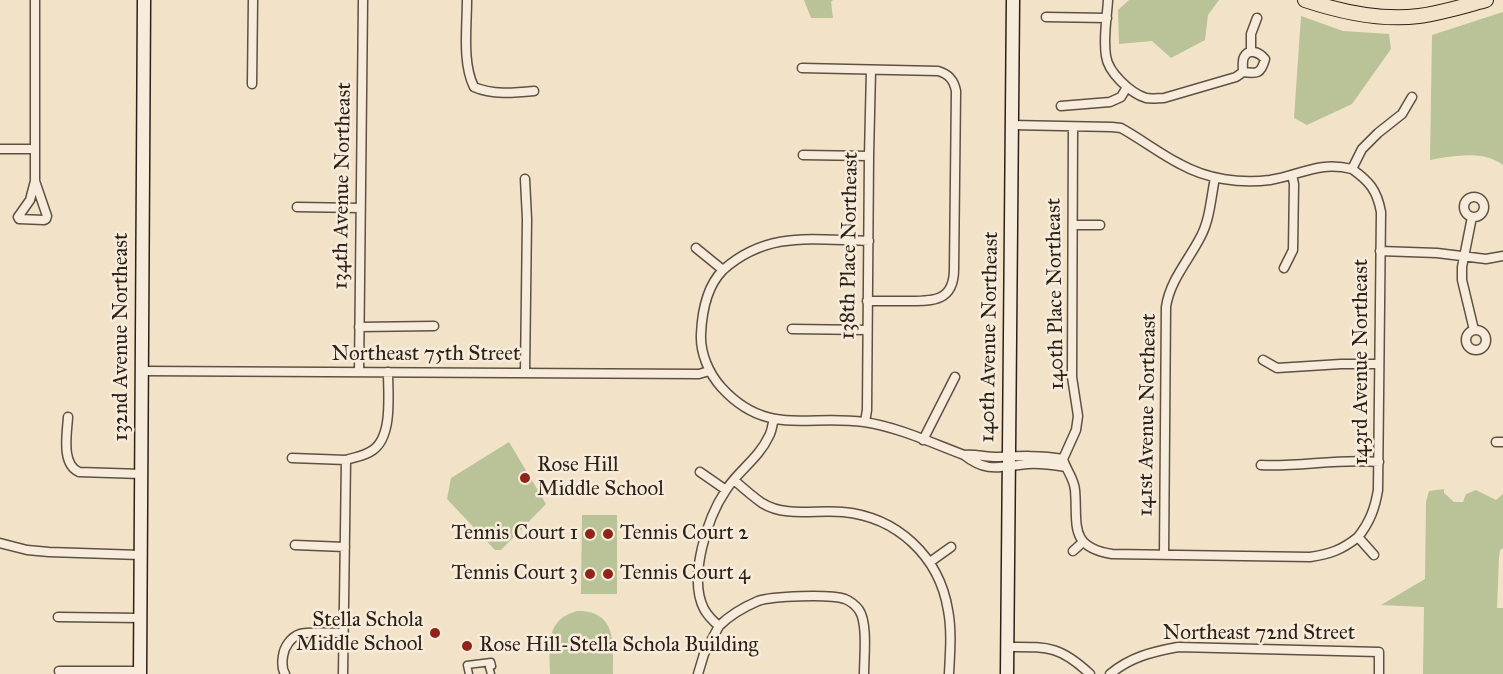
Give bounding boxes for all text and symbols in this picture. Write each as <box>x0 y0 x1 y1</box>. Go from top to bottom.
street label: 134th Avenue Northeast <box>329 82 357 290</box>
street label: 138th Place Northeast <box>836 152 864 340</box>
street label: 140th Place Northeast <box>1042 198 1070 390</box>
street label: 140th Avenue Northeast <box>976 231 1004 443</box>
street label: 132nd Avenue Northeast <box>109 233 135 441</box>
street label: 143rd Avenue Northeast <box>1349 259 1375 465</box>
street label: 141st Avenue Northeast <box>1134 313 1162 517</box>
street label: Northeast 75th Street <box>331 342 521 368</box>
place label: Rose Hill Middle School <box>537 453 664 503</box>
marker: Rose Hill Middle School <box>518 471 532 485</box>
place label: Tennis Court 1 <box>452 521 578 547</box>
place label: Tennis Court 2 <box>620 521 749 547</box>
marker: Tennis Court 1 <box>583 527 597 541</box>
marker: Tennis Court 2 <box>601 527 615 541</box>
place label: Tennis Court 3 <box>451 561 578 587</box>
place label: Tennis Court 4 <box>620 561 750 587</box>
marker: Tennis Court 3 <box>583 567 597 581</box>
marker: Tennis Court 4 <box>601 567 615 581</box>
place label: Stella Schola Middle School <box>296 608 423 658</box>
street label: Northeast 72nd Street <box>1163 621 1355 647</box>
marker: Stella Schola Middle School <box>428 626 442 640</box>
place label: Rose Hill-Stella Schola Building <box>479 633 758 659</box>
marker: Rose Hill-Stella Schola Building <box>460 639 474 653</box>

